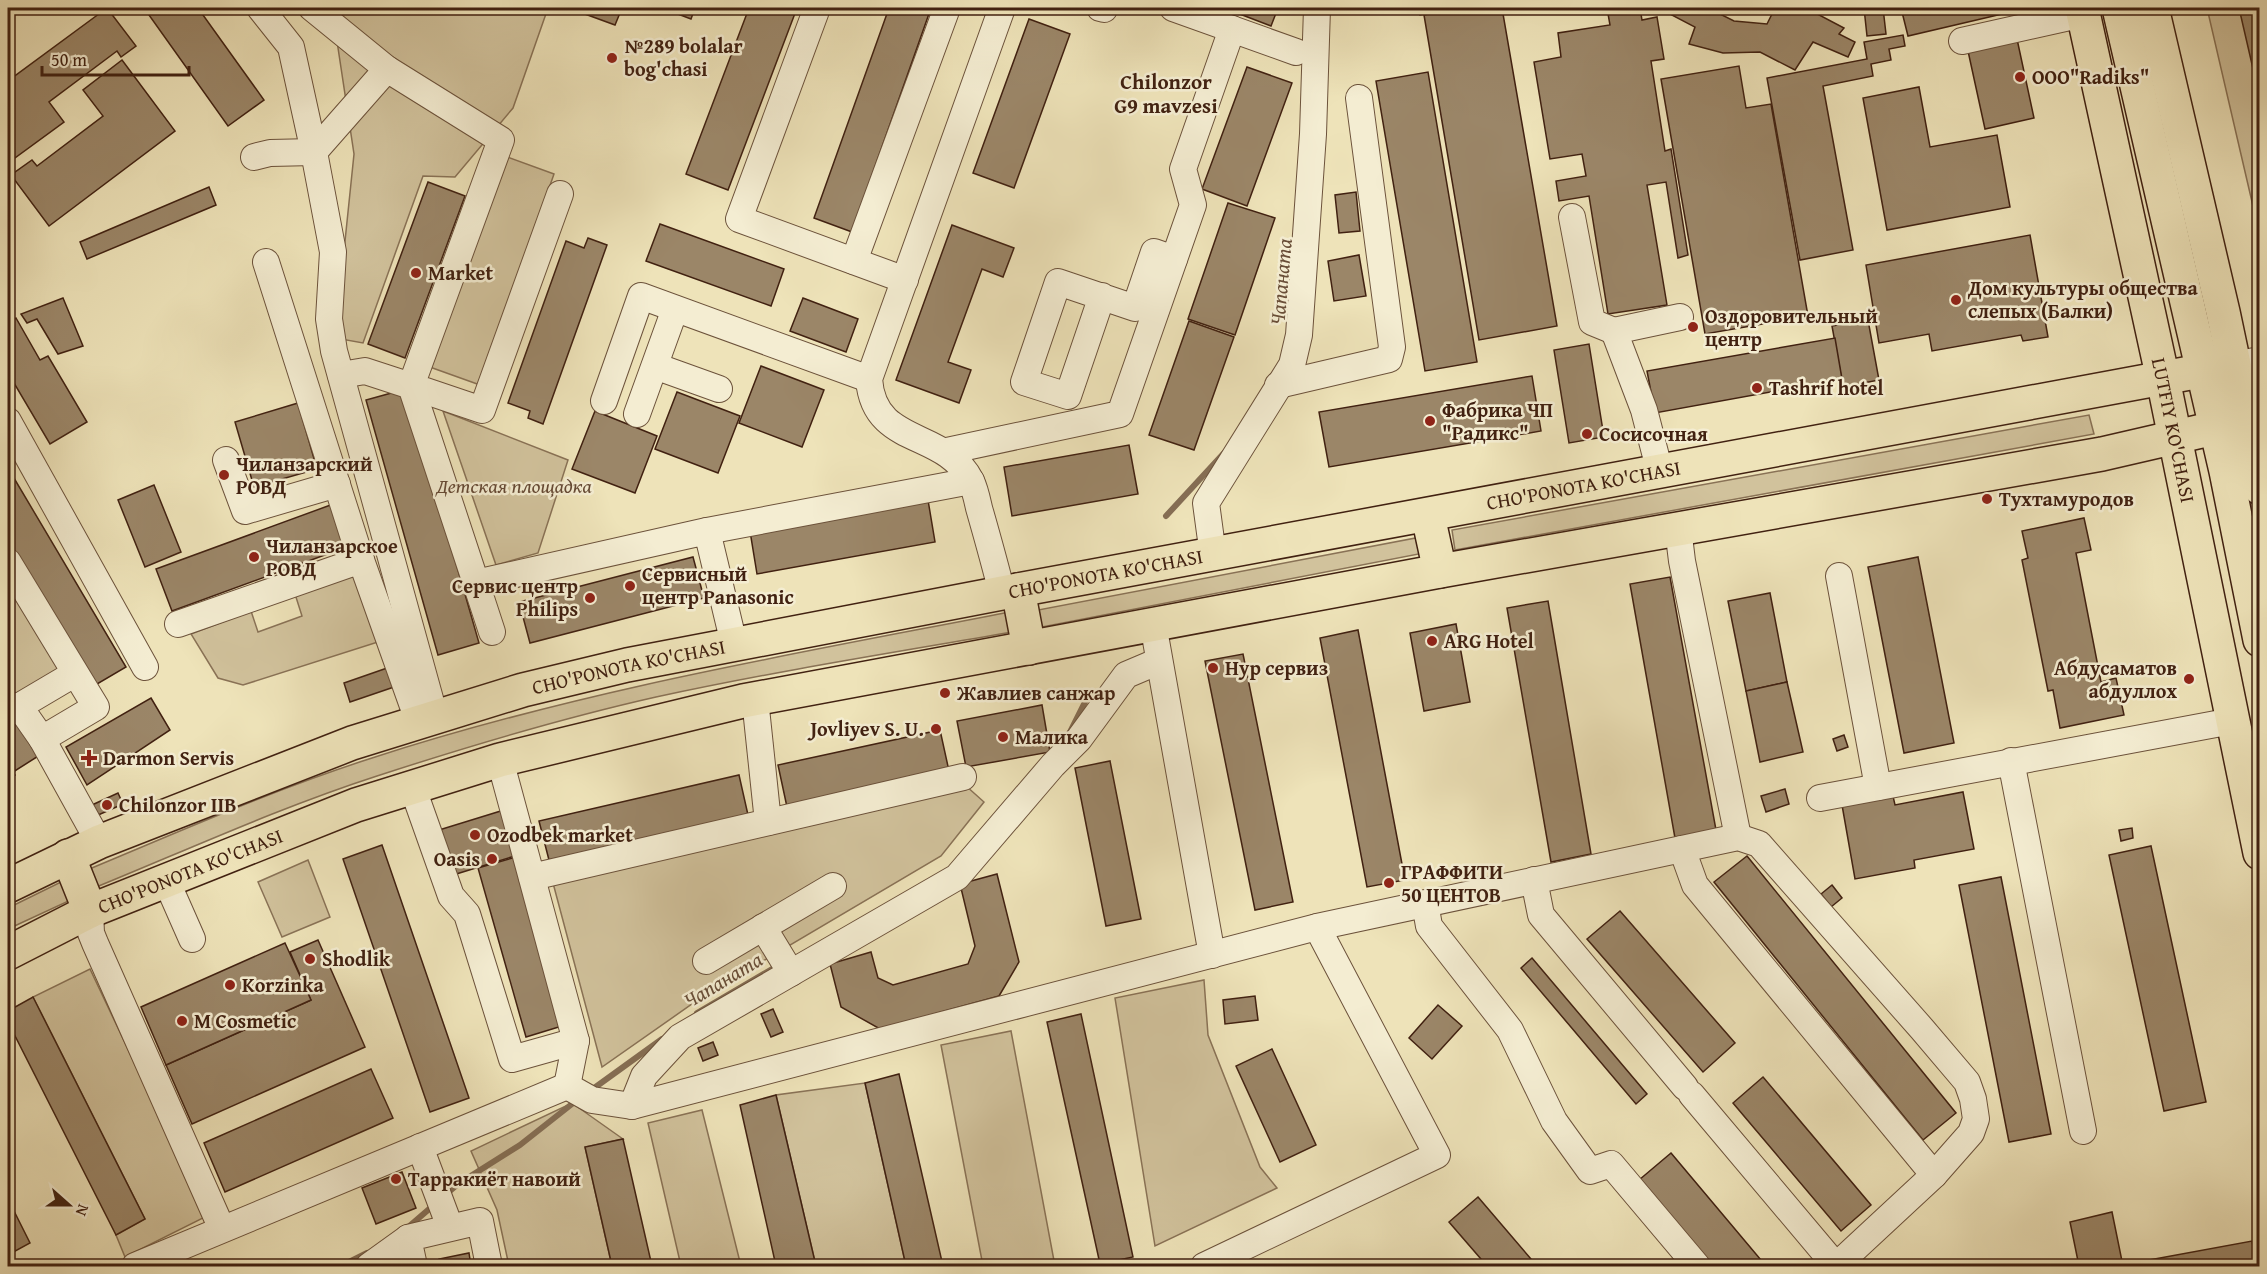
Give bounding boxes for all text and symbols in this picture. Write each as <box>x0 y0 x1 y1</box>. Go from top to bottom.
place label: №289 bolalar bog'chasi <box>624 31 743 83</box>
scale bar <box>42 39 189 77</box>
text: 50 m <box>51 46 87 73</box>
marker: №289 bolalar bog'chasi <box>605 51 619 65</box>
place label: OOO"Radiks" <box>2032 62 2149 91</box>
district label: Chilonzor G9 mavzesi <box>1114 66 1218 121</box>
marker: OOO"Radiks" <box>2013 70 2027 84</box>
water label: Чапаната <box>1261 237 1300 327</box>
place label: Market <box>428 258 493 287</box>
marker: Market <box>409 266 423 280</box>
place label: Дом культуры общества слепых (Балки) <box>1967 273 2198 325</box>
marker: Дом культуры общества слепых (Балки) <box>1949 293 1963 307</box>
place label: Оздоровительный центр <box>1705 301 1878 353</box>
marker: Оздоровительный центр <box>1686 320 1700 334</box>
street label: LUTFIY KO'CHASI <box>2145 355 2203 505</box>
place label: Tashrif hotel <box>1769 373 1884 402</box>
marker: Tashrif hotel <box>1750 381 1764 395</box>
place label: Фабрика ЧП "Радикс" <box>1442 395 1553 447</box>
marker: Фабрика ЧП "Радикс" <box>1423 414 1437 428</box>
place label: Сосисочная <box>1599 419 1708 448</box>
marker: Сосисочная <box>1580 427 1594 441</box>
place label: Чиланзарский РОВД <box>236 449 373 501</box>
street label: CHO'PONOTA KO'CHASI <box>1484 453 1683 517</box>
marker: Чиланзарский РОВД <box>217 468 231 482</box>
park label: Детская площадка <box>435 471 593 500</box>
place label: Тухтамуродов <box>1999 484 2134 513</box>
marker: Тухтамуродов <box>1980 492 1994 506</box>
place label: Чиланзарское РОВД <box>266 531 398 583</box>
street label: CHO'PONOTA KO'CHASI <box>1006 541 1205 606</box>
marker: Чиланзарское РОВД <box>247 550 261 564</box>
place label: Сервисный центр Panasonic <box>642 559 794 611</box>
place label: Сервис центр Philips <box>452 571 578 623</box>
marker: Сервисный центр Panasonic <box>623 579 637 593</box>
marker: Сервис центр Philips <box>583 591 597 605</box>
place label: ARG Hotel <box>1444 626 1534 655</box>
street label: CHO'PONOTA KO'CHASI <box>529 631 728 701</box>
marker: ARG Hotel <box>1425 634 1439 648</box>
place label: Нур сервиз <box>1225 653 1328 682</box>
place label: Абдусаматов абдуллох <box>2054 653 2177 705</box>
marker: Нур сервиз <box>1206 661 1220 675</box>
marker: Абдусаматов абдуллох <box>2182 672 2196 686</box>
place label: Жавлиев санжар <box>956 678 1115 707</box>
marker: Жавлиев санжар <box>938 686 952 700</box>
place label: Jovliyev S. U. <box>807 714 924 743</box>
marker: Jovliyev S. U. <box>929 722 943 736</box>
place label: Малика <box>1015 722 1089 751</box>
marker: Малика <box>996 730 1010 744</box>
place label: Darmon Servis <box>103 743 234 772</box>
marker: Darmon Servis <box>80 749 98 767</box>
place label: Chilonzor IIB <box>119 790 237 819</box>
marker: Chilonzor IIB <box>100 798 114 812</box>
place label: Ozodbek market <box>487 820 633 849</box>
street label: CHO'PONOTA KO'CHASI <box>93 821 287 921</box>
marker: Ozodbek market <box>468 828 482 842</box>
place label: Oasis <box>434 844 480 873</box>
marker: Oasis <box>485 852 499 866</box>
place label: ГРАФФИТИ 50 ЦЕНТОВ <box>1401 857 1503 909</box>
marker: ГРАФФИТИ 50 ЦЕНТОВ <box>1382 876 1396 890</box>
place label: Shodlik <box>322 944 391 973</box>
water label: Чапаната <box>677 944 768 1015</box>
marker: Shodlik <box>303 952 317 966</box>
place label: Korzinka <box>242 970 324 999</box>
marker: Korzinka <box>223 978 237 992</box>
place label: M Cosmetic <box>194 1006 296 1035</box>
marker: M Cosmetic <box>175 1014 189 1028</box>
place label: Тарракиёт навоий <box>408 1164 581 1193</box>
marker: Тарракиёт навоий <box>389 1172 403 1186</box>
north arrow <box>39 1175 99 1235</box>
text: N <box>70 1201 96 1220</box>

